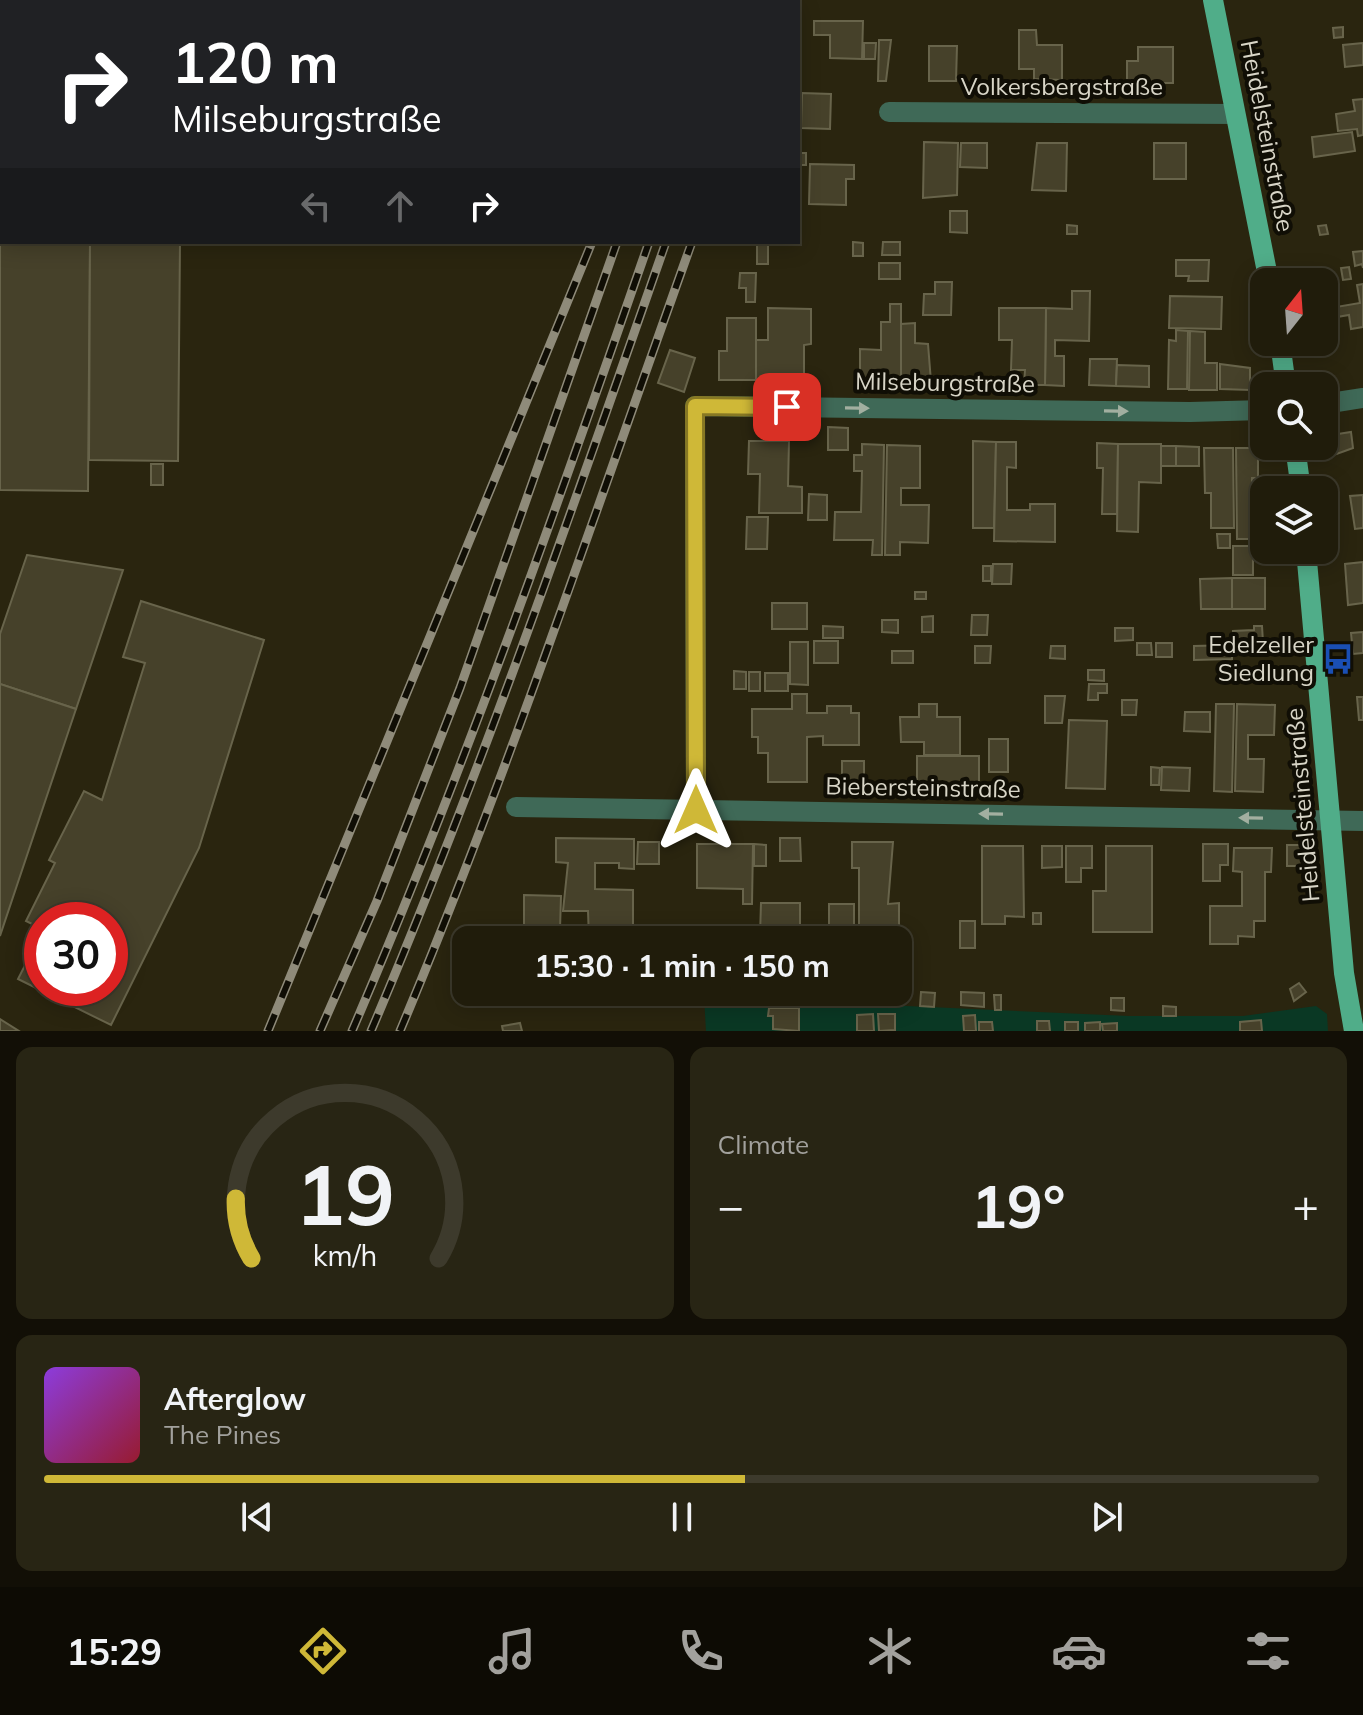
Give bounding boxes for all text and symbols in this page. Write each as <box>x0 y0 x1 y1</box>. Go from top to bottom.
text: 120 m <box>172 27 339 97</box>
icon: right <box>40 32 144 136</box>
street label: Heidelsteinstraße <box>1235 37 1301 234</box>
street label: Volkersbergstraße <box>961 71 1163 101</box>
text: Milseburgstraße <box>172 96 442 141</box>
icon: left <box>294 184 338 228</box>
icon: ahead <box>378 184 422 228</box>
icon: right <box>462 184 506 228</box>
north arrow <box>1250 268 1338 356</box>
map controls <box>1250 268 1338 564</box>
street label: Milseburgstraße <box>855 365 1035 399</box>
button: search <box>1250 372 1338 460</box>
pin <box>753 373 821 441</box>
icon: arrive <box>765 385 809 429</box>
one-way arrow <box>845 402 870 414</box>
one-way arrow <box>1104 405 1129 418</box>
button: layers <box>1250 476 1338 564</box>
place label: Edelzeller Siedlung <box>1208 629 1314 687</box>
bus stop icon: Edelzeller Siedlung <box>1321 642 1355 676</box>
street label: Heidelsteinstraße <box>1279 707 1325 903</box>
position arrow <box>654 768 738 852</box>
street label: Biebersteinstraße <box>825 770 1021 804</box>
one-way arrow <box>978 808 1003 821</box>
one-way arrow <box>1238 812 1263 824</box>
speed limit sign: 30 <box>24 902 128 1006</box>
text: 15:30 · 1 min · 150 m <box>534 947 830 985</box>
text: Climate <box>718 1128 809 1161</box>
text: 19 <box>295 1141 395 1246</box>
text: 19° <box>971 1168 1066 1243</box>
text: − <box>718 1178 744 1233</box>
text: + <box>1293 1178 1319 1233</box>
text: km/h <box>312 1237 377 1273</box>
text: Afterglow <box>164 1380 306 1418</box>
text: The Pines <box>164 1418 281 1451</box>
icon: previous <box>235 1495 279 1539</box>
icon: pause <box>660 1495 704 1539</box>
icon: next <box>1085 1495 1129 1539</box>
icon: directions <box>295 1623 351 1679</box>
icon: music <box>484 1623 540 1679</box>
icon: phone <box>673 1623 729 1679</box>
icon: climate <box>862 1623 918 1679</box>
icon: car <box>1051 1623 1107 1679</box>
icon: filters <box>1240 1623 1296 1679</box>
text: 15:29 <box>67 1629 162 1674</box>

